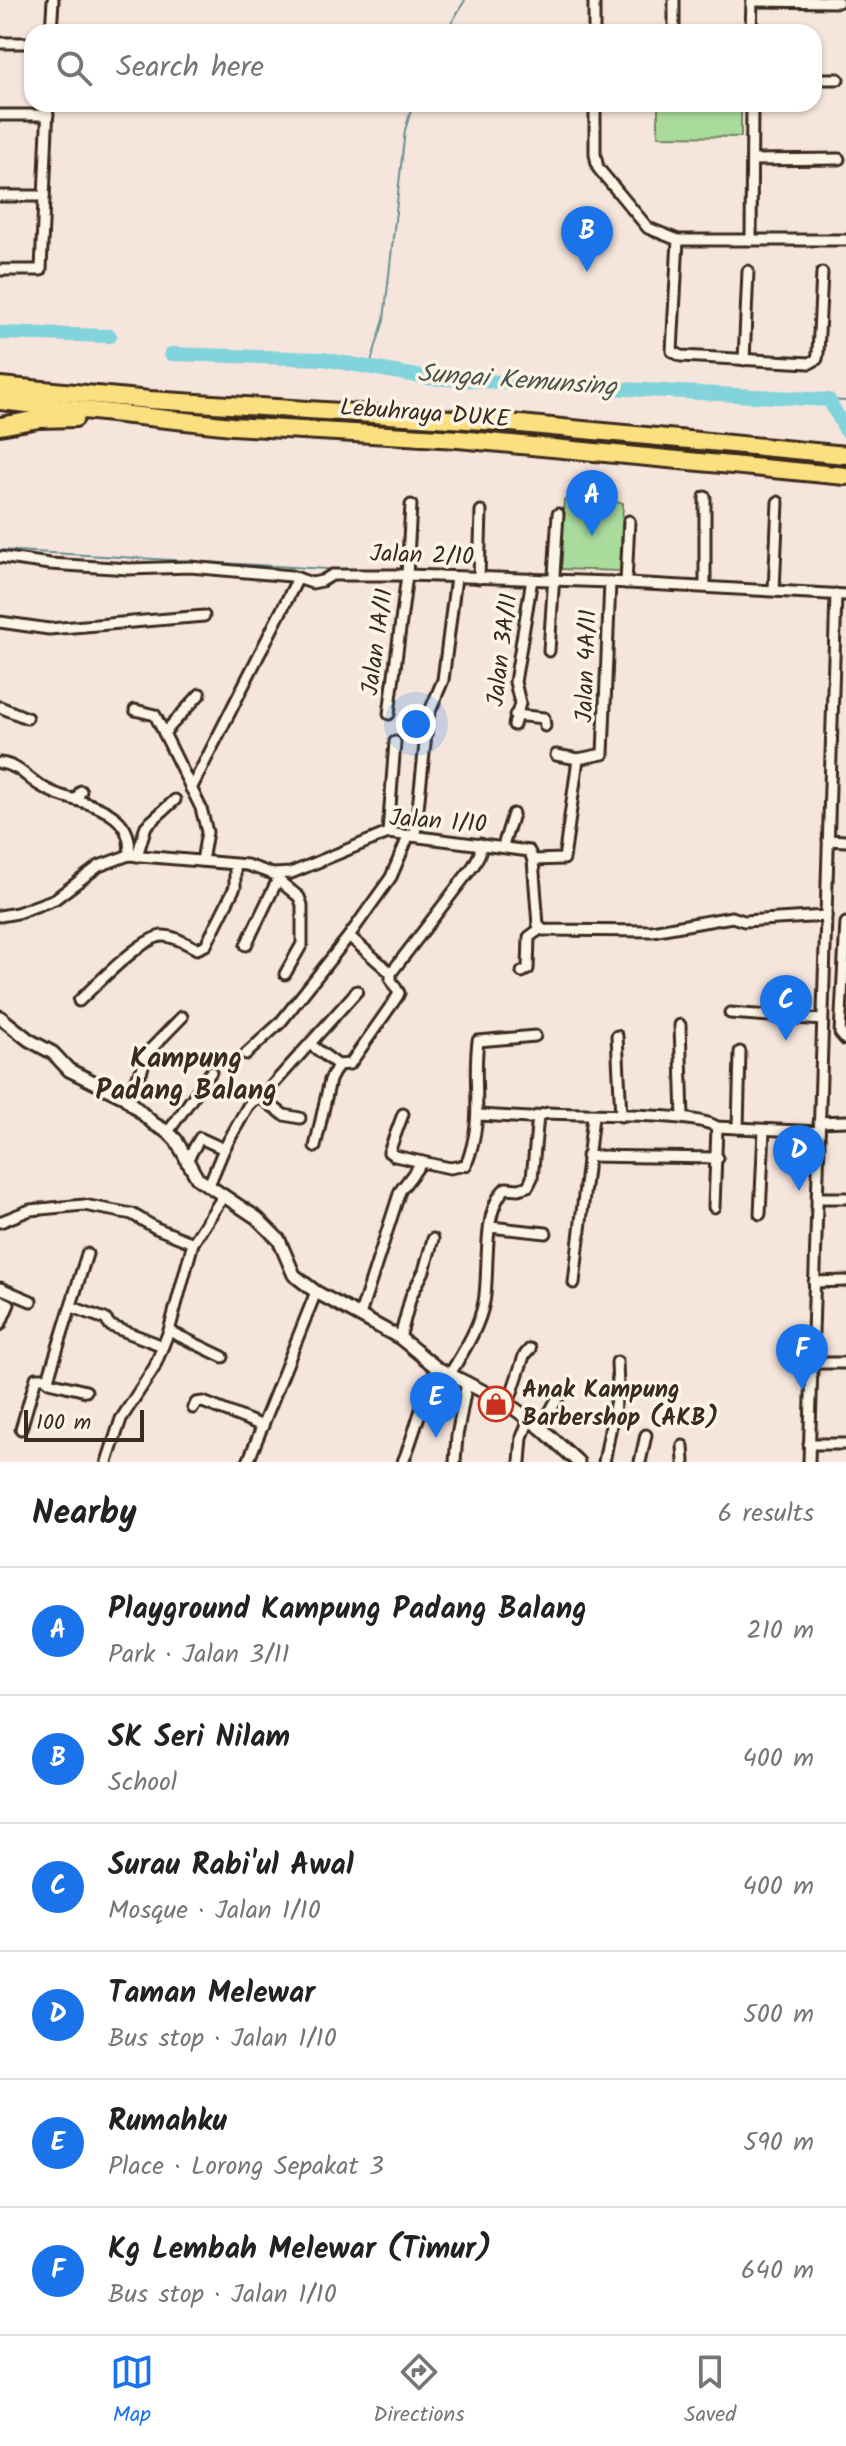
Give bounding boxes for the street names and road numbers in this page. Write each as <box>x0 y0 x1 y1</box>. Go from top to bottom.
street label: Lebuhraya DUKE <box>339 389 512 439</box>
street label: Jalan 2/10 <box>369 535 475 577</box>
street label: Jalan 1A/11 <box>351 586 405 698</box>
street label: Jalan 3A/11 <box>477 591 529 709</box>
street label: Jalan 4A/11 <box>566 609 608 723</box>
street label: Jalan 1/10 <box>388 799 488 845</box>

